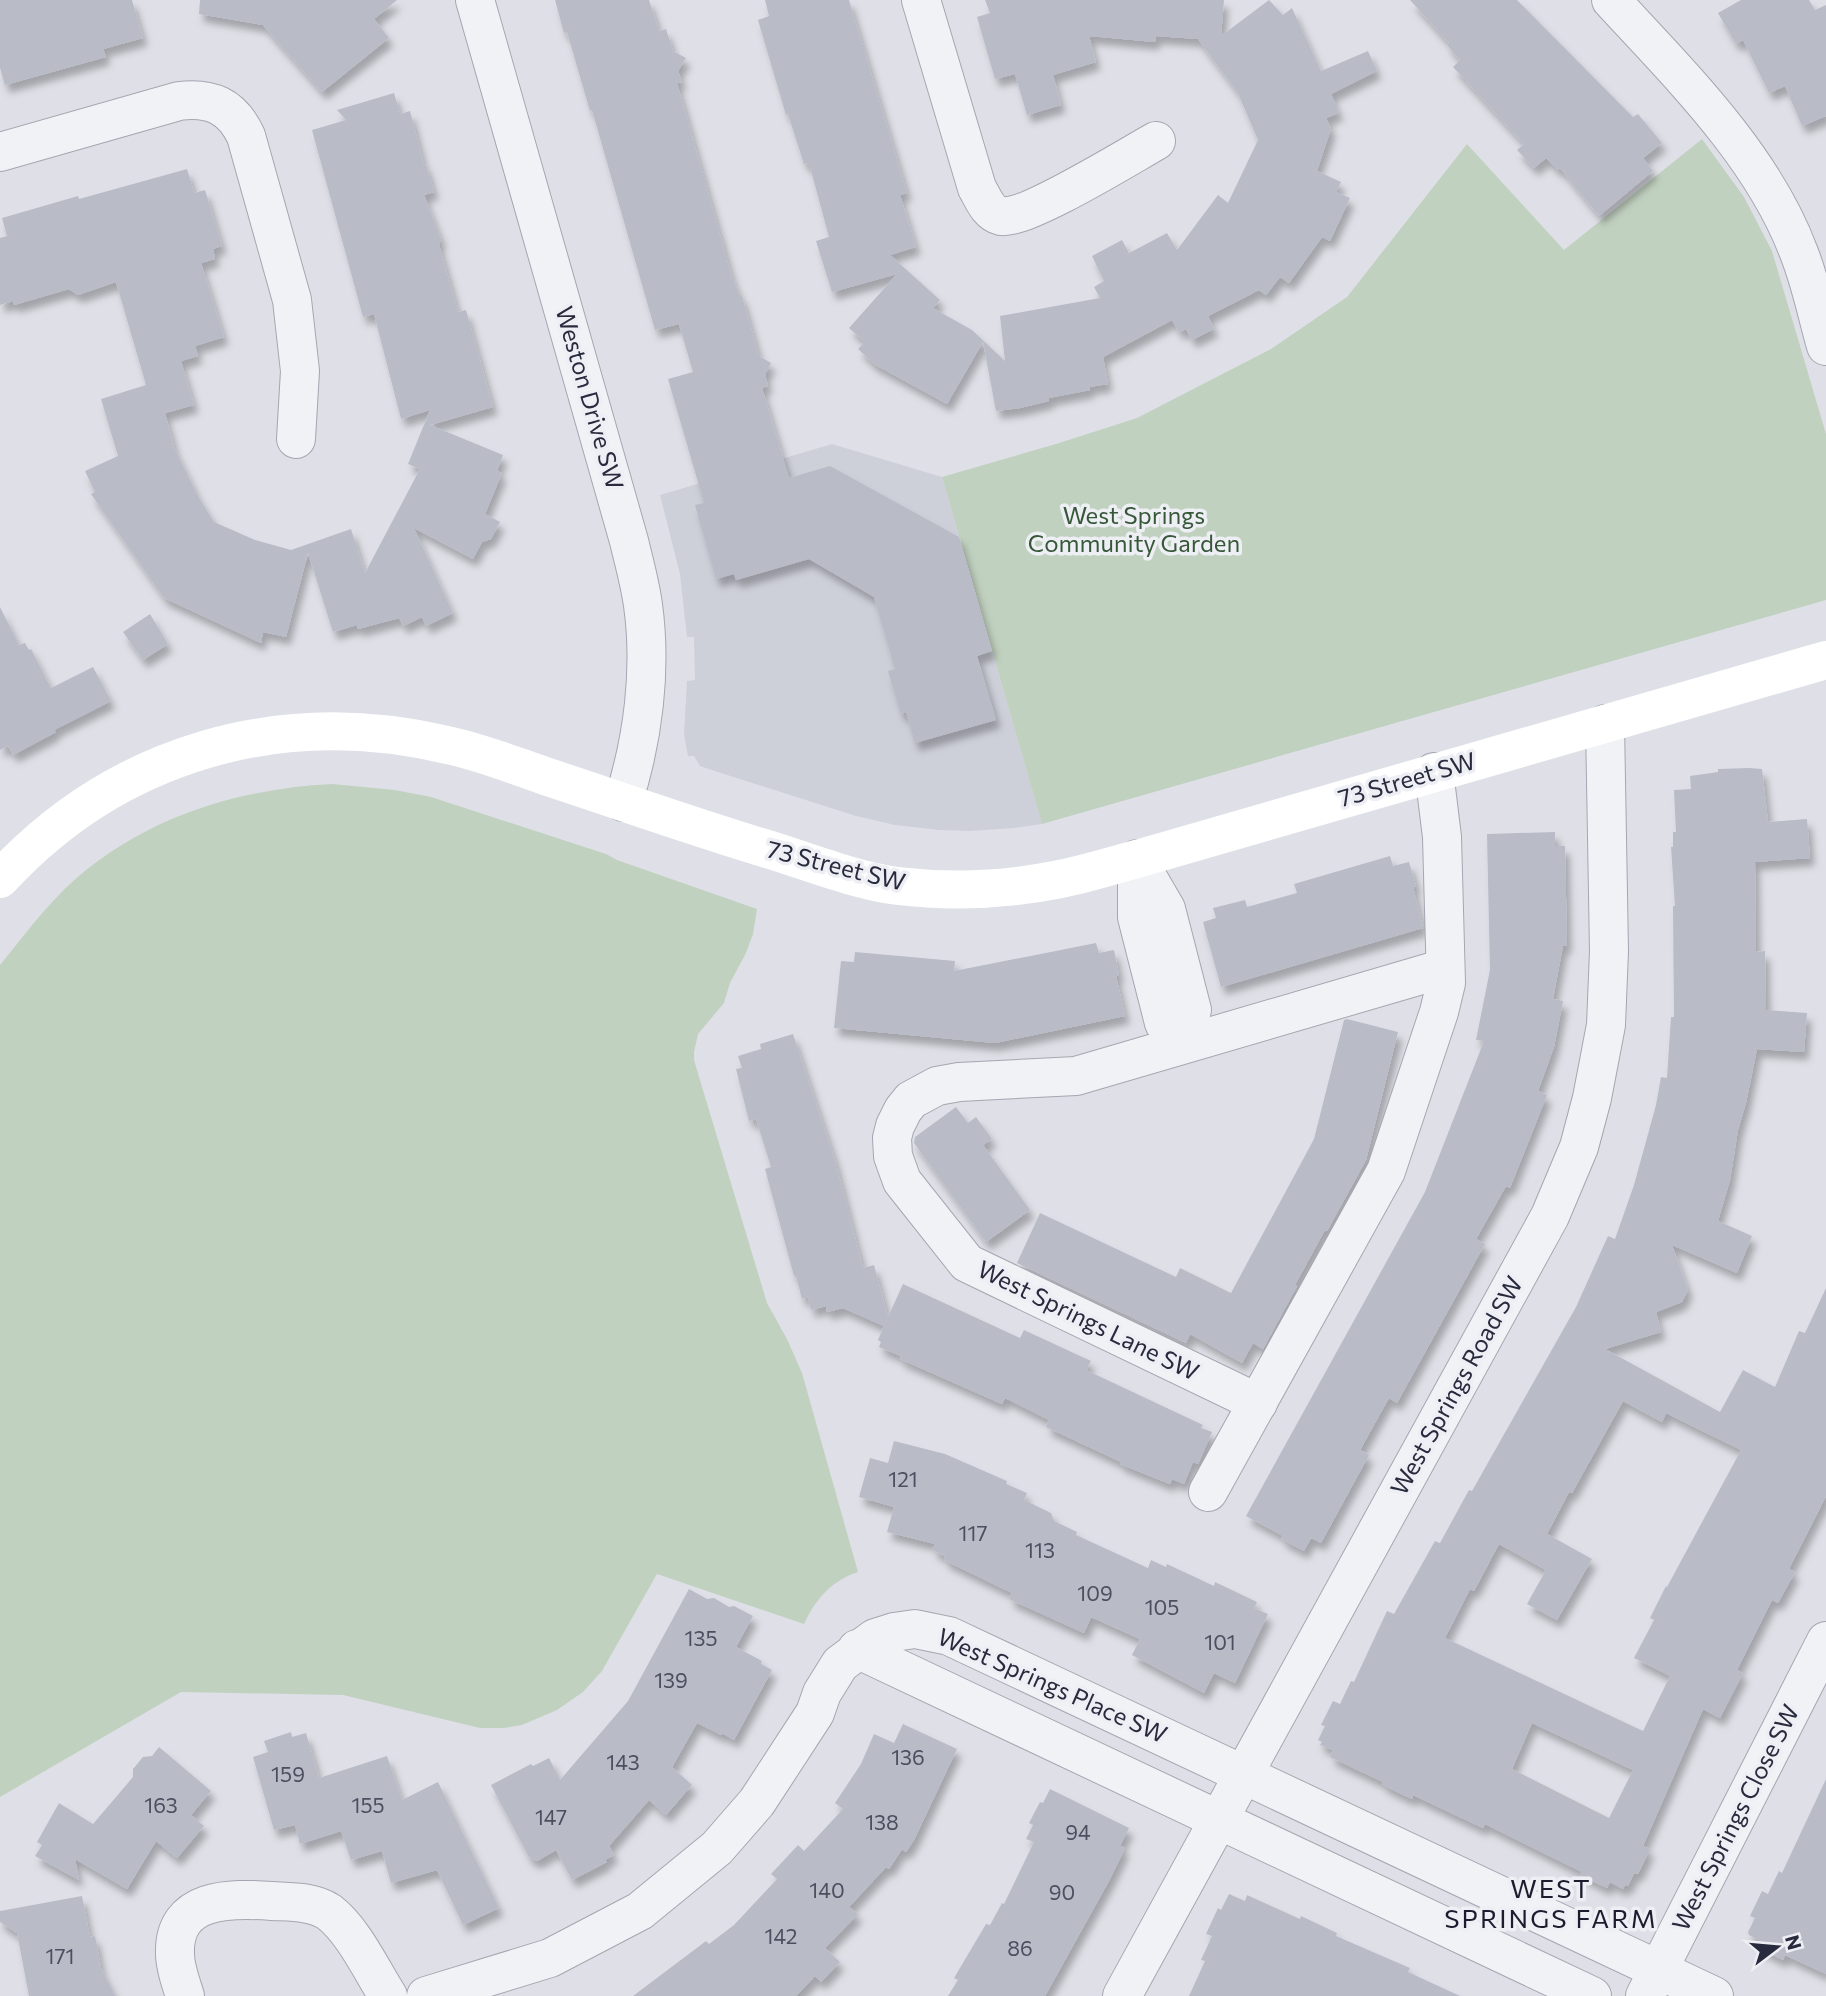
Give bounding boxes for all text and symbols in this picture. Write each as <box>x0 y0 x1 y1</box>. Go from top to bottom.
street label: Weston Drive SW <box>550 303 630 493</box>
park label: West Springs Community Garden <box>1028 500 1240 557</box>
street label: 73 Street SW <box>1335 745 1479 812</box>
street label: 73 Street SW <box>764 833 909 896</box>
street label: West Springs Lane SW <box>973 1253 1204 1386</box>
street label: West Springs Road SW <box>1383 1271 1528 1500</box>
house number: 121 <box>888 1466 918 1491</box>
house number: 117 <box>958 1520 988 1545</box>
house number: 113 <box>1025 1537 1055 1562</box>
house number: 109 <box>1077 1580 1113 1605</box>
house number: 105 <box>1145 1594 1179 1619</box>
street label: West Springs Place SW <box>933 1621 1172 1748</box>
house number: 135 <box>684 1625 718 1650</box>
house number: 101 <box>1204 1629 1236 1654</box>
house number: 139 <box>654 1667 688 1692</box>
street label: West Springs Close SW <box>1665 1699 1804 1935</box>
house number: 136 <box>891 1744 925 1769</box>
house number: 143 <box>606 1749 640 1774</box>
house number: 159 <box>271 1761 305 1786</box>
house number: 163 <box>144 1792 178 1817</box>
house number: 155 <box>351 1792 385 1817</box>
house number: 147 <box>535 1804 567 1829</box>
house number: 138 <box>865 1809 899 1834</box>
house number: 94 <box>1065 1819 1091 1844</box>
district label: WEST SPRINGS FARM <box>1444 1872 1658 1933</box>
house number: 140 <box>809 1877 845 1902</box>
house number: 90 <box>1049 1879 1075 1904</box>
north arrow <box>1742 1912 1812 1982</box>
house number: 142 <box>765 1923 797 1948</box>
text: N <box>1781 1932 1807 1952</box>
house number: 86 <box>1007 1935 1033 1960</box>
house number: 171 <box>45 1943 75 1968</box>

